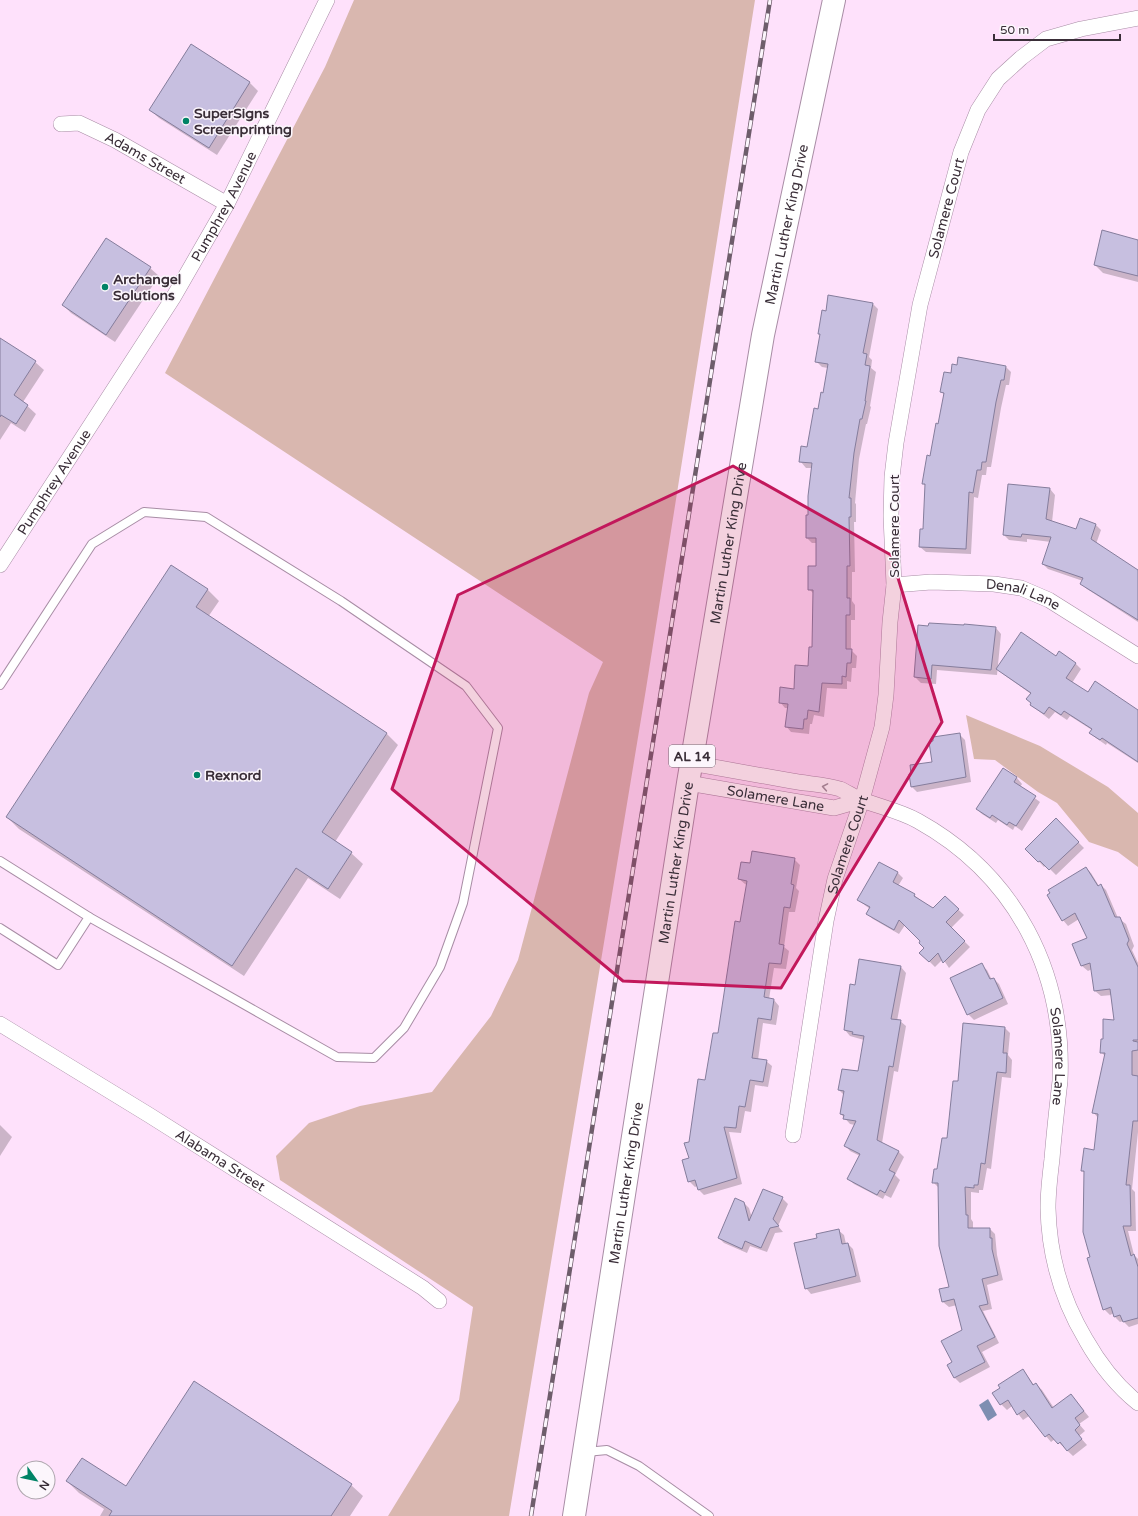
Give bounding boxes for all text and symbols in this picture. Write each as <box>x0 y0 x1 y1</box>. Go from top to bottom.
scale bar <box>994 16 1120 42</box>
text: 50 m <box>1000 23 1029 37</box>
place label: SuperSigns Screenprinting <box>194 105 292 138</box>
marker: SuperSigns Screenprinting <box>181 116 191 126</box>
street label: Adams Street <box>102 128 189 188</box>
street label: Martin Luther King Drive <box>762 143 812 306</box>
street label: Pumphrey Avenue <box>188 149 260 265</box>
street label: Solamere Court <box>925 155 968 260</box>
place label: Archangel Solutions <box>113 271 181 304</box>
marker: Archangel Solutions <box>100 282 110 292</box>
street label: Pumphrey Avenue <box>14 426 95 538</box>
street label: Martin Luther King Drive <box>707 461 751 625</box>
street label: Solamere Court <box>886 474 903 578</box>
street label: Denali Lane <box>986 576 1063 614</box>
road number: AL 14 <box>669 745 715 767</box>
place label: Rexnord <box>205 767 262 784</box>
marker: Rexnord <box>192 770 202 780</box>
street label: Martin Luther King Drive <box>655 781 697 945</box>
street label: Solamere Lane <box>726 782 826 815</box>
one-way arrow <box>822 783 829 791</box>
street label: Solamere Court <box>824 793 872 896</box>
street label: Solamere Lane <box>1046 1006 1068 1106</box>
street label: Martin Luther King Drive <box>605 1101 647 1265</box>
street label: Alabama Street <box>172 1126 269 1195</box>
north arrow <box>16 1460 56 1500</box>
text: N <box>36 1478 52 1492</box>

